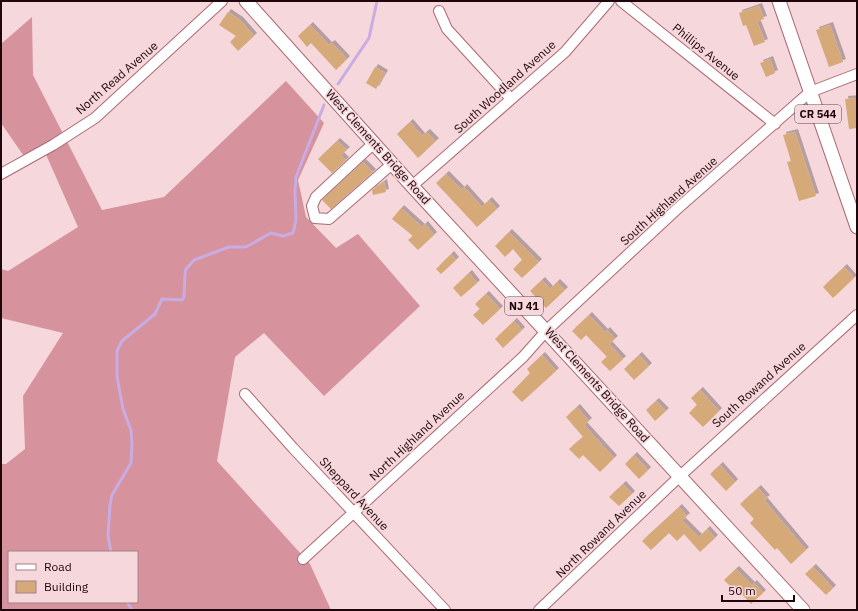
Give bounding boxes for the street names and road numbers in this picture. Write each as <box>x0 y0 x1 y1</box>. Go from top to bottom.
street label: Phillips Avenue <box>670 20 743 84</box>
street label: South Woodland Avenue <box>451 37 559 136</box>
street label: North Read Avenue <box>73 38 161 117</box>
street label: West Clements Bridge Road <box>323 86 434 207</box>
road number: CR 544 <box>795 105 841 123</box>
street label: South Highland Avenue <box>617 153 721 248</box>
road number: NJ 41 <box>505 297 543 315</box>
street label: West Clements Bridge Road <box>542 324 653 445</box>
street label: South Rowand Avenue <box>709 338 809 431</box>
street label: North Highland Avenue <box>366 387 468 484</box>
street label: Sheppard Avenue <box>317 454 392 534</box>
street label: North Rowand Avenue <box>552 486 649 581</box>

